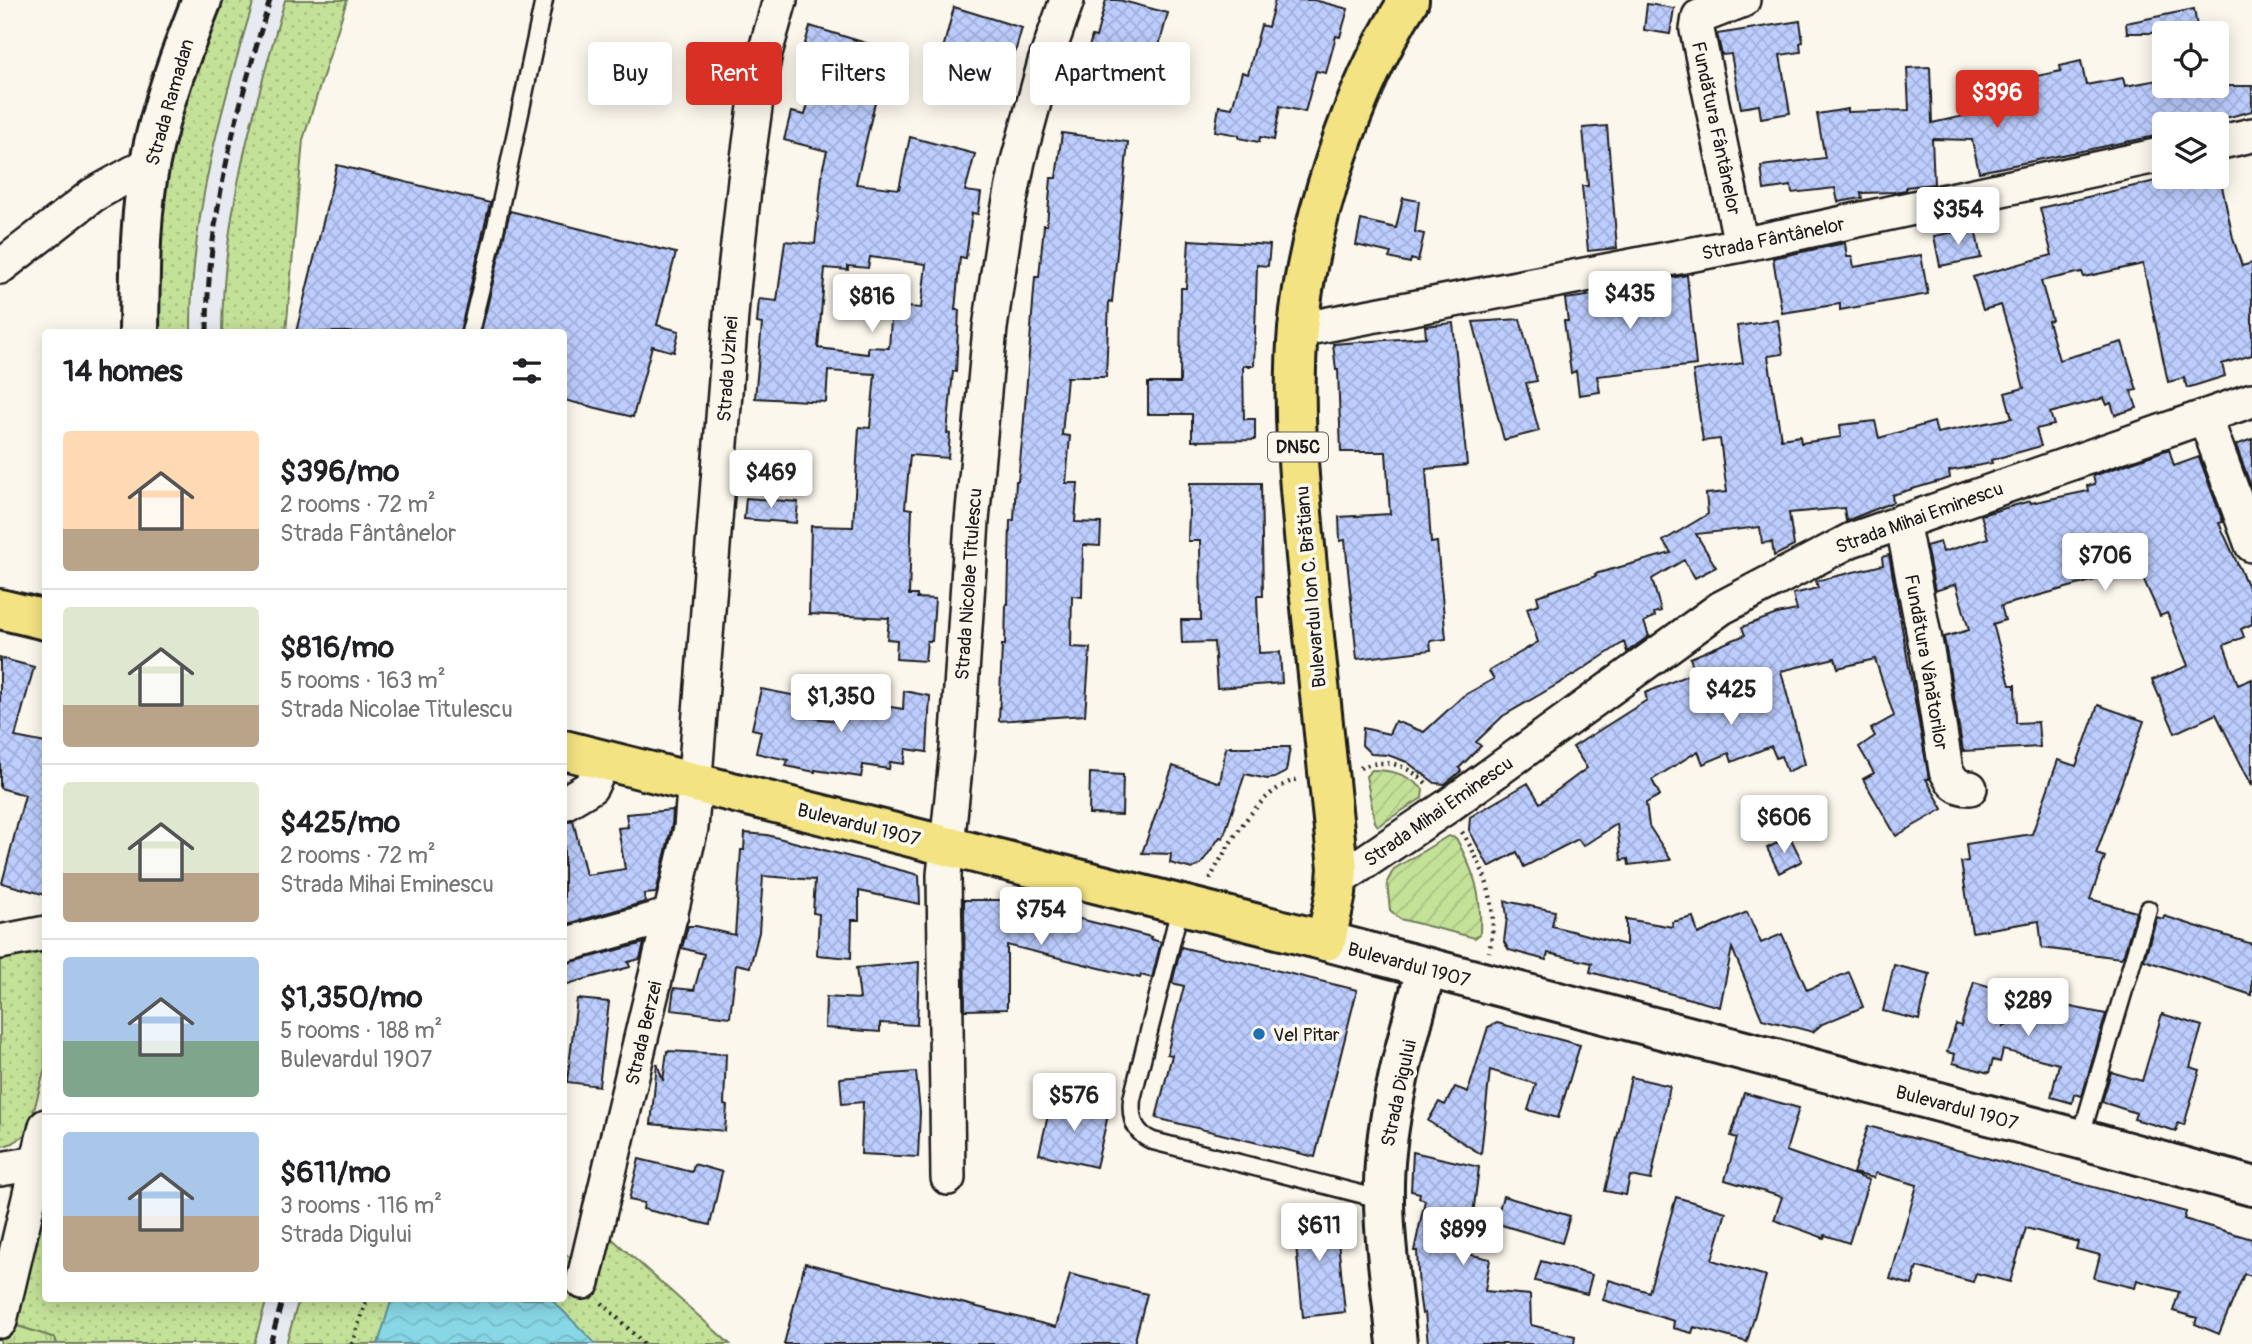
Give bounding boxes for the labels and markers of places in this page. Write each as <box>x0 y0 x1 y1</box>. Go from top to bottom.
pin: $396 <box>1956 71 2038 130</box>
pin: $354 <box>1917 188 1999 247</box>
pin: $435 <box>1589 272 1671 331</box>
pin: $816 <box>831 274 913 334</box>
pin: $469 <box>730 450 812 510</box>
pin: $706 <box>2064 534 2146 593</box>
pin: $425 <box>1690 668 1772 727</box>
pin: $1,350 <box>784 674 898 734</box>
pin: $606 <box>1743 796 1825 855</box>
pin: $754 <box>1000 888 1082 947</box>
pin: $289 <box>1987 978 2069 1038</box>
place label: Vel Pitar <box>1273 1023 1340 1047</box>
marker: Vel Pitar <box>1251 1026 1267 1042</box>
pin: $576 <box>1033 1074 1115 1133</box>
pin: $611 <box>1278 1204 1360 1263</box>
pin: $899 <box>1422 1208 1504 1267</box>

